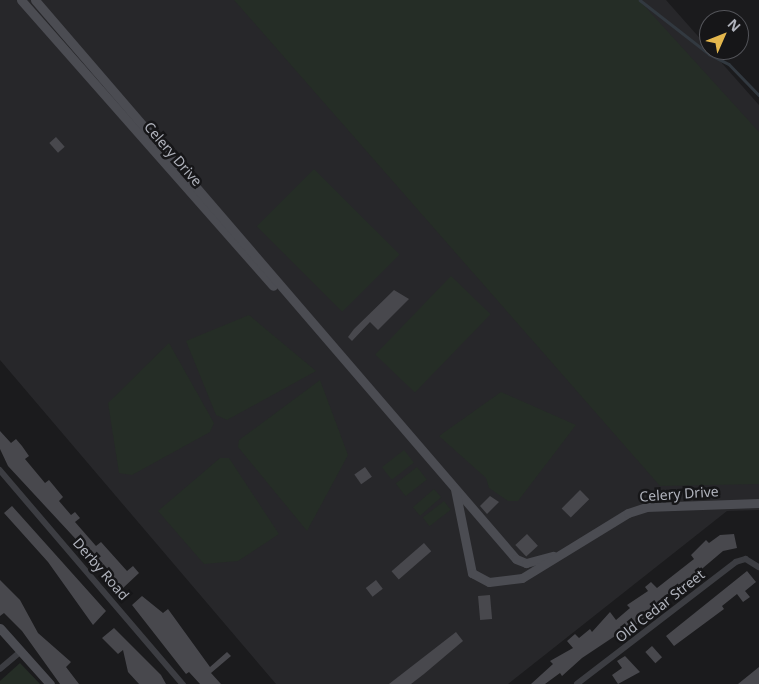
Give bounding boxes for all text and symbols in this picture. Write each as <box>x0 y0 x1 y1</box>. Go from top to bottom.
north arrow <box>699 10 749 60</box>
text: N <box>724 14 745 36</box>
street label: Celery Drive <box>141 119 205 189</box>
street label: Celery Drive <box>639 483 719 505</box>
street label: Derby Road <box>70 535 132 603</box>
street label: Old Cedar Street <box>612 566 708 646</box>

